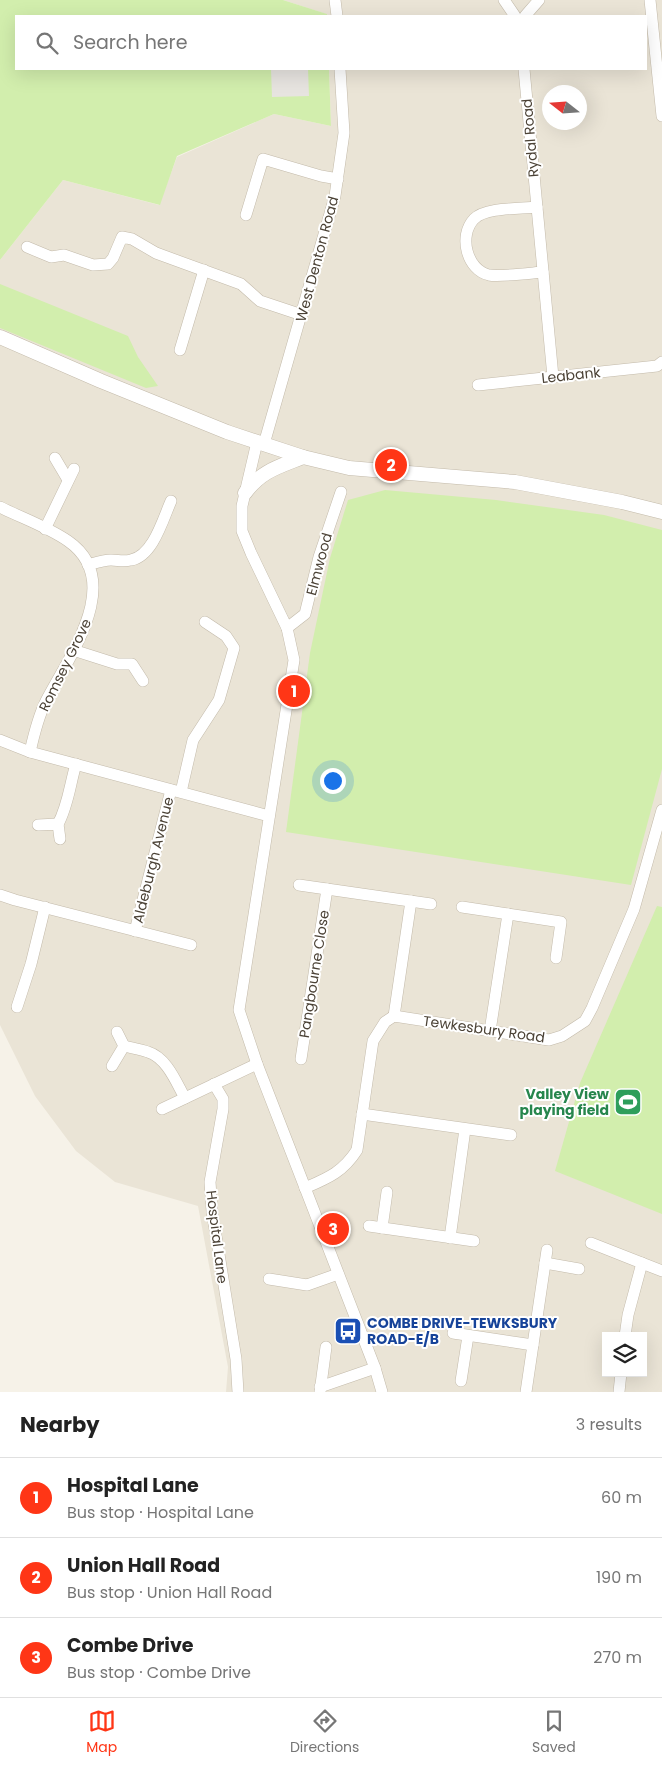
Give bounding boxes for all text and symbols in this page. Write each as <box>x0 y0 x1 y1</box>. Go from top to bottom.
search box <box>15 15 647 70</box>
icon: search <box>33 29 61 57</box>
text: Search here <box>73 29 187 56</box>
north arrow <box>542 85 587 130</box>
street label: Rydal Road <box>517 98 543 178</box>
street label: West Denton Road <box>291 194 343 324</box>
street label: Leabank <box>540 362 602 388</box>
pin: 2 <box>375 446 407 484</box>
street label: Elmwood <box>301 531 337 597</box>
street label: Romsey Grove <box>34 615 96 715</box>
pin: 1 <box>278 672 310 710</box>
your location <box>320 768 346 794</box>
street label: Aldeburgh Avenue <box>128 794 178 925</box>
street label: Pangbourne Close <box>294 908 334 1039</box>
street label: Tewkesbury Road <box>422 1011 546 1047</box>
place label: Valley View playing field <box>520 1084 610 1120</box>
sports icon: Valley View playing field <box>613 1087 643 1117</box>
street label: Hospital Lane <box>201 1189 233 1285</box>
pin: 3 <box>317 1210 349 1248</box>
place label: COMBE DRIVE-TEWKSBURY ROAD-E/B <box>367 1313 558 1349</box>
bus stop icon: COMBE DRIVE-TEWKSBURY ROAD-E/B <box>333 1316 363 1346</box>
map controls <box>602 1332 647 1377</box>
button: layers <box>602 1332 647 1377</box>
text: Nearby <box>20 1410 100 1439</box>
text: 3 results <box>576 1413 642 1436</box>
text: Hospital Lane <box>67 1472 199 1499</box>
text: 1 <box>33 1486 39 1509</box>
text: 60 m <box>601 1486 642 1509</box>
text: Bus stop · Hospital Lane <box>67 1501 254 1524</box>
text: Union Hall Road <box>67 1552 220 1579</box>
text: 2 <box>31 1566 41 1589</box>
text: 190 m <box>596 1566 642 1589</box>
text: Bus stop · Union Hall Road <box>67 1581 272 1604</box>
text: Combe Drive <box>67 1632 193 1659</box>
text: 3 <box>31 1646 41 1669</box>
text: 270 m <box>593 1646 642 1669</box>
text: Bus stop · Combe Drive <box>67 1661 251 1684</box>
tab: Map <box>86 1707 117 1758</box>
tab: Directions <box>290 1707 359 1758</box>
tab: Saved <box>532 1707 576 1758</box>

